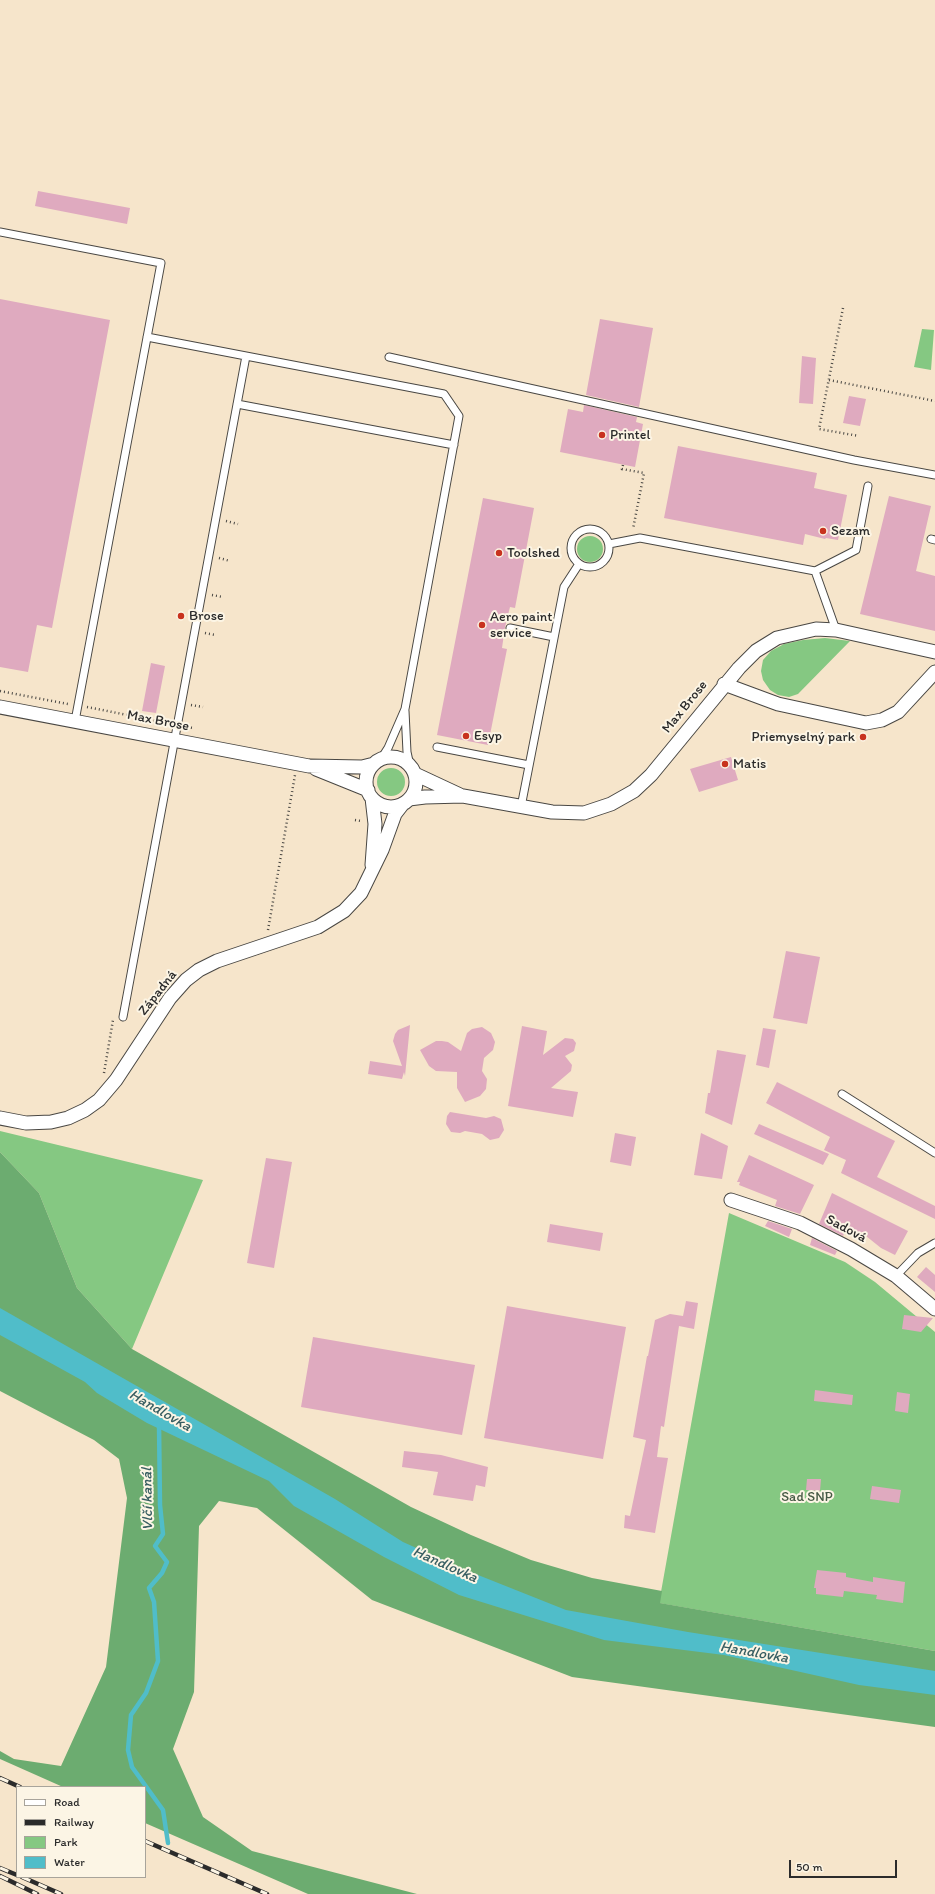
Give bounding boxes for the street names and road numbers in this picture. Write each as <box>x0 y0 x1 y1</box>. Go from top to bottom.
street label: Max Brose <box>659 677 711 737</box>
street label: Max Brose <box>125 707 191 735</box>
street label: Západná <box>135 967 181 1019</box>
street label: Sadová <box>823 1211 869 1247</box>

